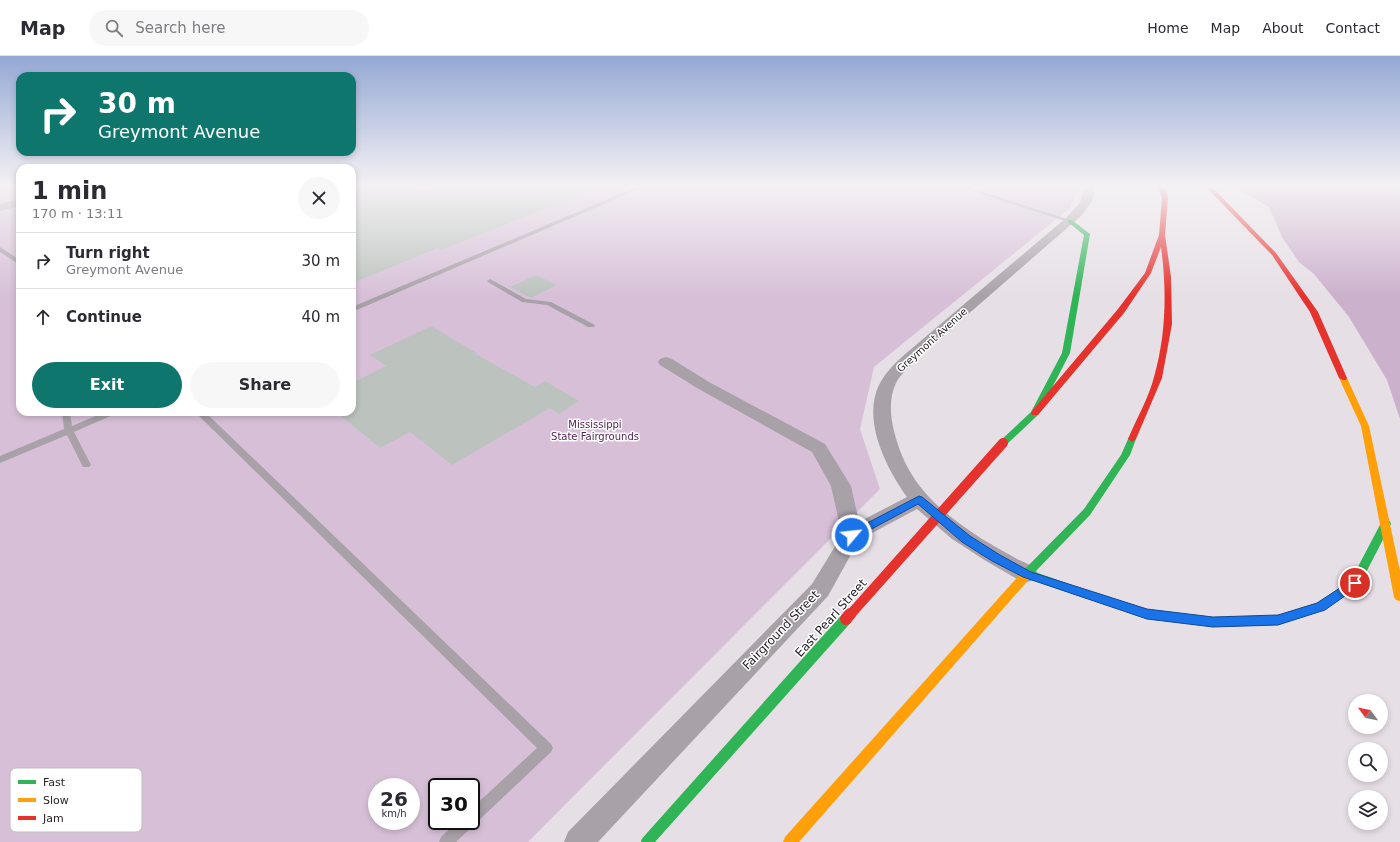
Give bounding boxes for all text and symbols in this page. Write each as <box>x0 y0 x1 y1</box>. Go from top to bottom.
search box <box>89 10 369 46</box>
text: Map <box>20 17 65 39</box>
icon: search <box>103 17 125 39</box>
text: Search here <box>135 19 225 37</box>
text: Home <box>1147 20 1189 36</box>
text: Map <box>1211 20 1240 36</box>
text: About <box>1262 20 1304 36</box>
text: Contact <box>1326 20 1380 36</box>
text: 30 m <box>98 87 176 120</box>
icon: right <box>32 88 84 140</box>
text: Greymont Avenue <box>98 121 260 142</box>
text: 1 min <box>32 177 107 205</box>
button: close <box>298 177 340 219</box>
text: 170 m · 13:11 <box>32 206 123 221</box>
text: Turn right <box>66 244 150 262</box>
icon: right <box>32 250 54 272</box>
text: 30 m <box>302 252 340 270</box>
text: Greymont Avenue <box>66 262 183 277</box>
icon: ahead <box>32 306 54 328</box>
street label: Greymont Avenue <box>895 306 969 374</box>
text: Continue <box>66 308 142 326</box>
text: 40 m <box>302 308 340 326</box>
button: Exit <box>32 362 182 408</box>
button: Share <box>190 362 340 408</box>
park label: Mississippi State Fairgrounds <box>551 419 639 442</box>
position arrow <box>831 514 873 556</box>
pin <box>1338 566 1372 600</box>
icon: arrive <box>1344 572 1366 594</box>
street label: East Pearl Street <box>792 576 870 660</box>
street label: Fairground Street <box>740 588 822 672</box>
north arrow <box>1348 694 1388 734</box>
map controls <box>1348 694 1388 830</box>
button: search <box>1348 742 1388 782</box>
legend <box>10 768 142 832</box>
text: Fast <box>43 776 66 789</box>
speed limit sign: 30 <box>428 778 480 830</box>
text: 26 <box>380 787 408 811</box>
button: layers <box>1348 790 1388 830</box>
text: Slow <box>43 794 69 807</box>
text: km/h <box>381 808 407 819</box>
text: Jam <box>42 812 64 825</box>

